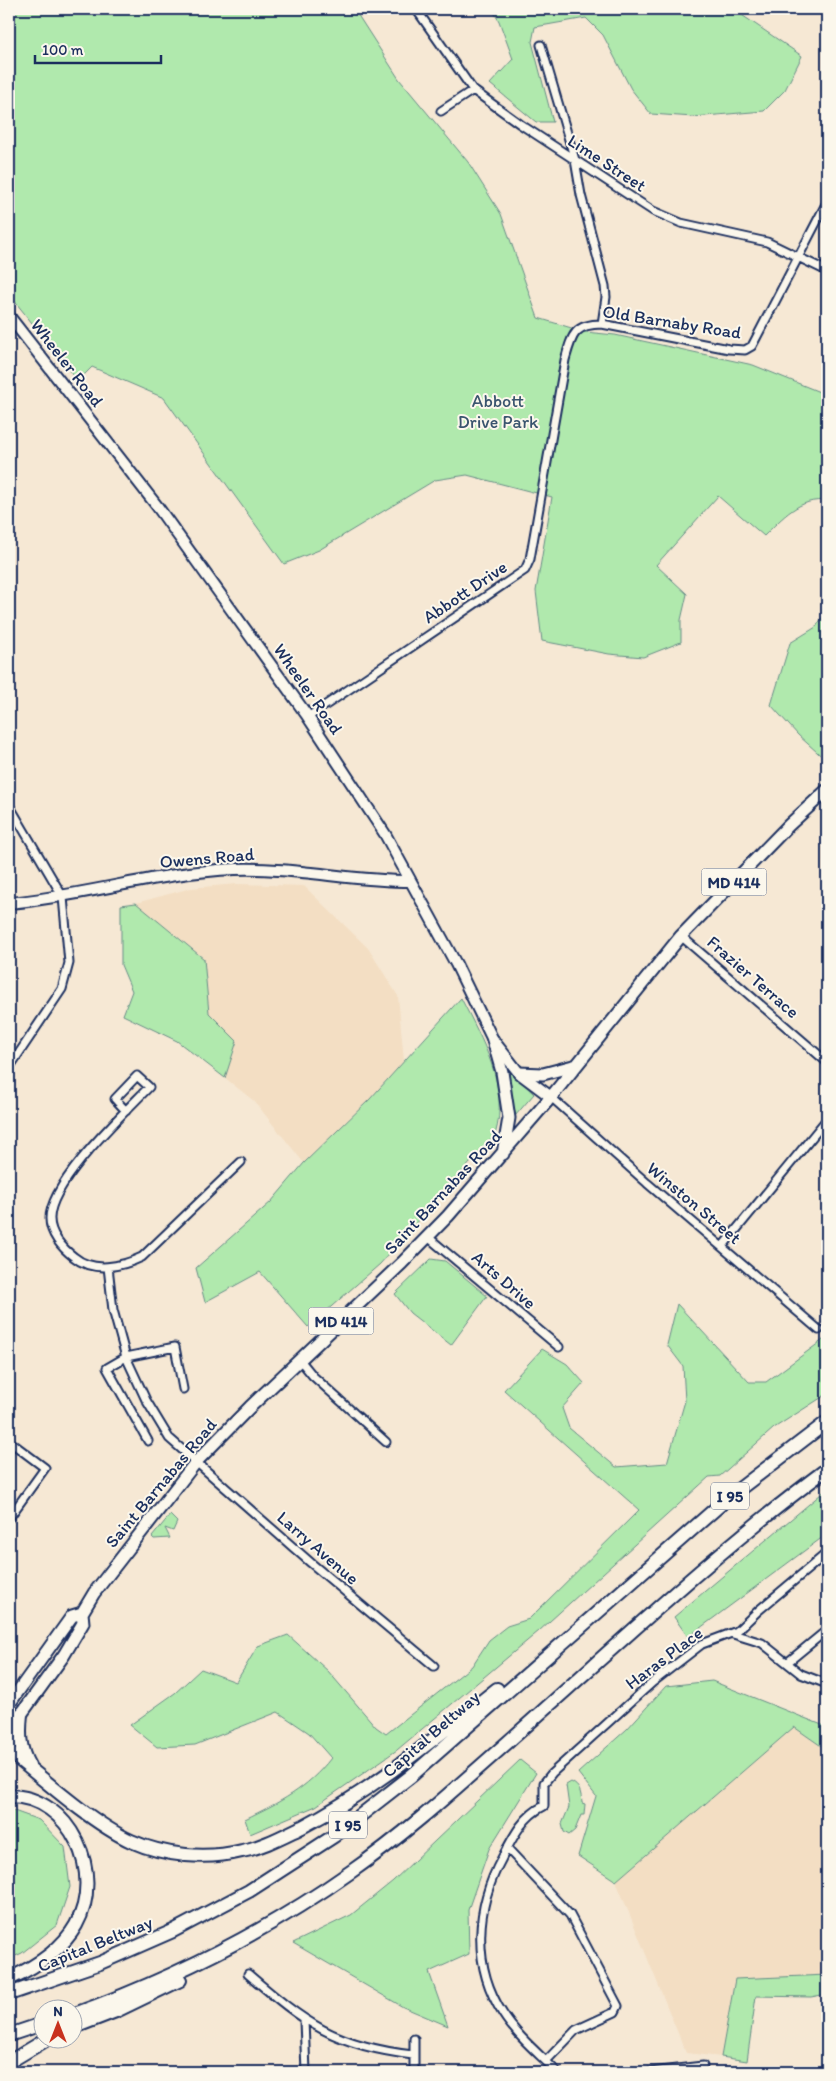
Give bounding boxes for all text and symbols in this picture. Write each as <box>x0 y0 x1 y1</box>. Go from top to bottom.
scale bar <box>35 32 161 64</box>
text: 100 m <box>42 41 84 59</box>
street label: Lime Street <box>563 129 651 197</box>
street label: Old Barnaby Road <box>601 300 743 344</box>
street label: Wheeler Road <box>26 314 108 412</box>
park label: Abbott Drive Park <box>458 390 539 433</box>
street label: Abbott Drive <box>419 556 511 628</box>
street label: Wheeler Road <box>269 639 347 739</box>
street label: Owens Road <box>159 843 255 873</box>
road number: MD 414 <box>702 869 766 896</box>
street label: Frazier Terrace <box>702 931 804 1023</box>
street label: Saint Barnabas Road <box>380 1125 506 1259</box>
street label: Winston Street <box>642 1157 746 1249</box>
street label: Arts Drive <box>467 1246 541 1314</box>
road number: MD 414 <box>308 1308 374 1334</box>
street label: Saint Barnabas Road <box>100 1414 222 1552</box>
road number: I 95 <box>711 1482 749 1510</box>
street label: Larry Avenue <box>273 1506 363 1590</box>
street label: Haras Place <box>621 1622 707 1694</box>
street label: Capital Beltway <box>378 1685 485 1782</box>
road number: I 95 <box>329 1812 367 1838</box>
street label: Capital Beltway <box>34 1911 156 1977</box>
north arrow <box>32 1998 82 2048</box>
text: N <box>53 2003 63 2020</box>

